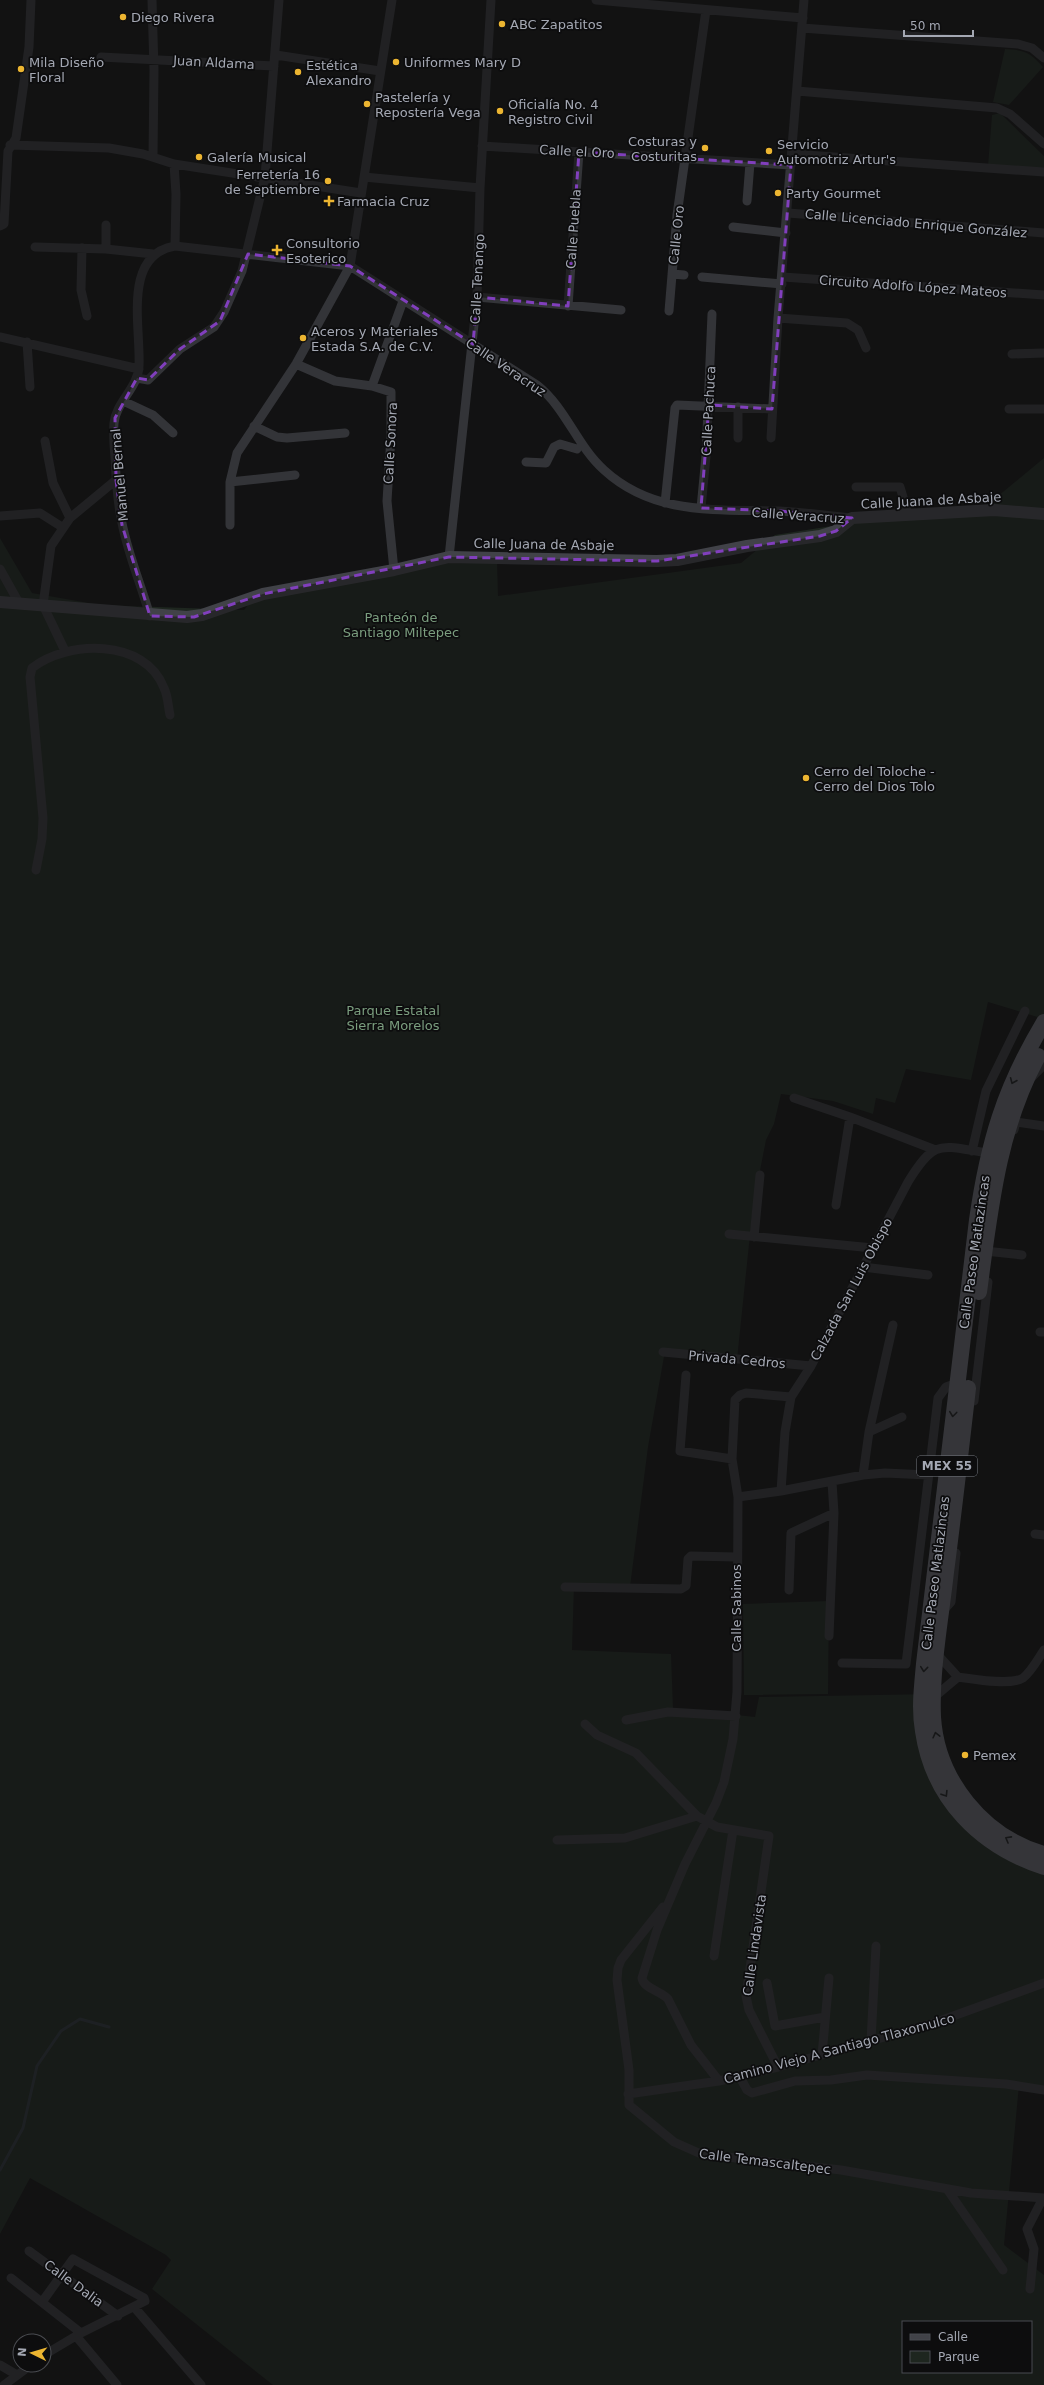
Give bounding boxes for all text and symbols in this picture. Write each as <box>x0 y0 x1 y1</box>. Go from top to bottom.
place label: Diego Rivera <box>131 10 215 25</box>
marker: Diego Rivera <box>118 12 128 22</box>
scale bar <box>904 12 973 38</box>
place label: ABC Zapatitos <box>510 17 603 32</box>
marker: ABC Zapatitos <box>497 19 507 29</box>
text: 50 m <box>910 19 941 33</box>
street label: Juan Aldama <box>172 53 255 72</box>
place label: Mila Diseño Floral <box>29 55 104 85</box>
place label: Uniformes Mary D <box>404 55 521 70</box>
marker: Uniformes Mary D <box>391 57 401 67</box>
place label: Estética Alexandro <box>306 58 371 88</box>
marker: Mila Diseño Floral <box>16 64 26 74</box>
marker: Estética Alexandro <box>293 67 303 77</box>
place label: Pastelería y Repostería Vega <box>375 90 481 120</box>
place label: Oficialía No. 4 Registro Civil <box>508 97 598 127</box>
marker: Pastelería y Repostería Vega <box>362 99 372 109</box>
marker: Oficialía No. 4 Registro Civil <box>495 106 505 116</box>
place label: Costuras y Costuritas <box>628 134 697 164</box>
place label: Servicio Automotriz Artur's <box>777 137 896 167</box>
street label: Calle el Oro <box>539 142 615 161</box>
marker: Costuras y Costuritas <box>700 143 710 153</box>
marker: Servicio Automotriz Artur's <box>764 146 774 156</box>
place label: Galería Musical <box>207 150 306 165</box>
marker: Galería Musical <box>194 152 204 162</box>
place label: Ferretería 16 de Septiembre <box>224 167 320 197</box>
marker: Ferretería 16 de Septiembre <box>323 176 333 186</box>
place label: Party Gourmet <box>786 186 881 201</box>
marker: Party Gourmet <box>773 188 783 198</box>
street label: Calle Puebla <box>563 189 584 269</box>
place label: Farmacia Cruz <box>337 194 430 209</box>
marker: Farmacia Cruz <box>324 196 334 206</box>
street label: Calle Oro <box>666 205 687 266</box>
street label: Calle Licenciado Enrique González <box>804 206 1028 241</box>
street label: Calle Tenango <box>468 233 487 325</box>
place label: Consultorio Esoterico <box>286 236 360 266</box>
marker: Consultorio Esoterico <box>271 244 283 256</box>
street label: Circuito Adolfo López Mateos <box>819 272 1008 301</box>
place label: Aceros y Materiales Estada S.A. de C.V. <box>311 324 438 354</box>
marker: Aceros y Materiales Estada S.A. de C.V. <box>298 333 308 343</box>
street label: Calle Veracruz <box>463 335 549 400</box>
street label: Calle Pachuca <box>699 366 718 457</box>
street label: Calle Sonora <box>381 402 400 484</box>
street label: Manuel Bernal <box>108 428 131 522</box>
street label: Calle Juana de Asbaje <box>860 489 1002 512</box>
street label: Calle Veracruz <box>751 505 845 526</box>
street label: Calle Juana de Asbaje <box>474 536 614 553</box>
park label: Panteón de Santiago Miltepec <box>343 610 459 640</box>
place label: Cerro del Toloche - Cerro del Dios Tolo <box>814 764 935 794</box>
marker: Cerro del Toloche - Cerro del Dios Tolo <box>801 773 811 783</box>
park label: Parque Estatal Sierra Morelos <box>346 1003 440 1033</box>
one-way arrow <box>1010 1077 1018 1084</box>
street label: Calle Paseo Matlazincas <box>956 1174 993 1330</box>
street label: Calzada San Luis Obispo <box>807 1215 895 1363</box>
street label: Privada Cedros <box>688 1348 786 1371</box>
one-way arrow <box>949 1411 958 1417</box>
road number: MEX 55 <box>917 1456 977 1476</box>
street label: Calle Paseo Matlazincas <box>919 1495 952 1651</box>
street label: Calle Sabinos <box>729 1564 744 1652</box>
one-way arrow <box>919 1666 928 1672</box>
one-way arrow <box>932 1732 941 1739</box>
place label: Pemex <box>973 1748 1017 1763</box>
marker: Pemex <box>960 1750 970 1760</box>
one-way arrow <box>941 1790 948 1797</box>
one-way arrow <box>1005 1836 1012 1844</box>
street label: Calle Lindavista <box>740 1893 769 1997</box>
street label: Camino Viejo A Santiago Tlaxomulco <box>722 2010 956 2087</box>
street label: Calle Temascaltepec <box>698 2146 832 2177</box>
street label: Calle Dalia <box>41 2257 106 2310</box>
legend <box>902 2321 1032 2373</box>
text: Calle <box>938 2330 968 2344</box>
north arrow <box>12 2333 52 2373</box>
text: N <box>16 2347 29 2357</box>
text: Parque <box>938 2350 979 2364</box>

